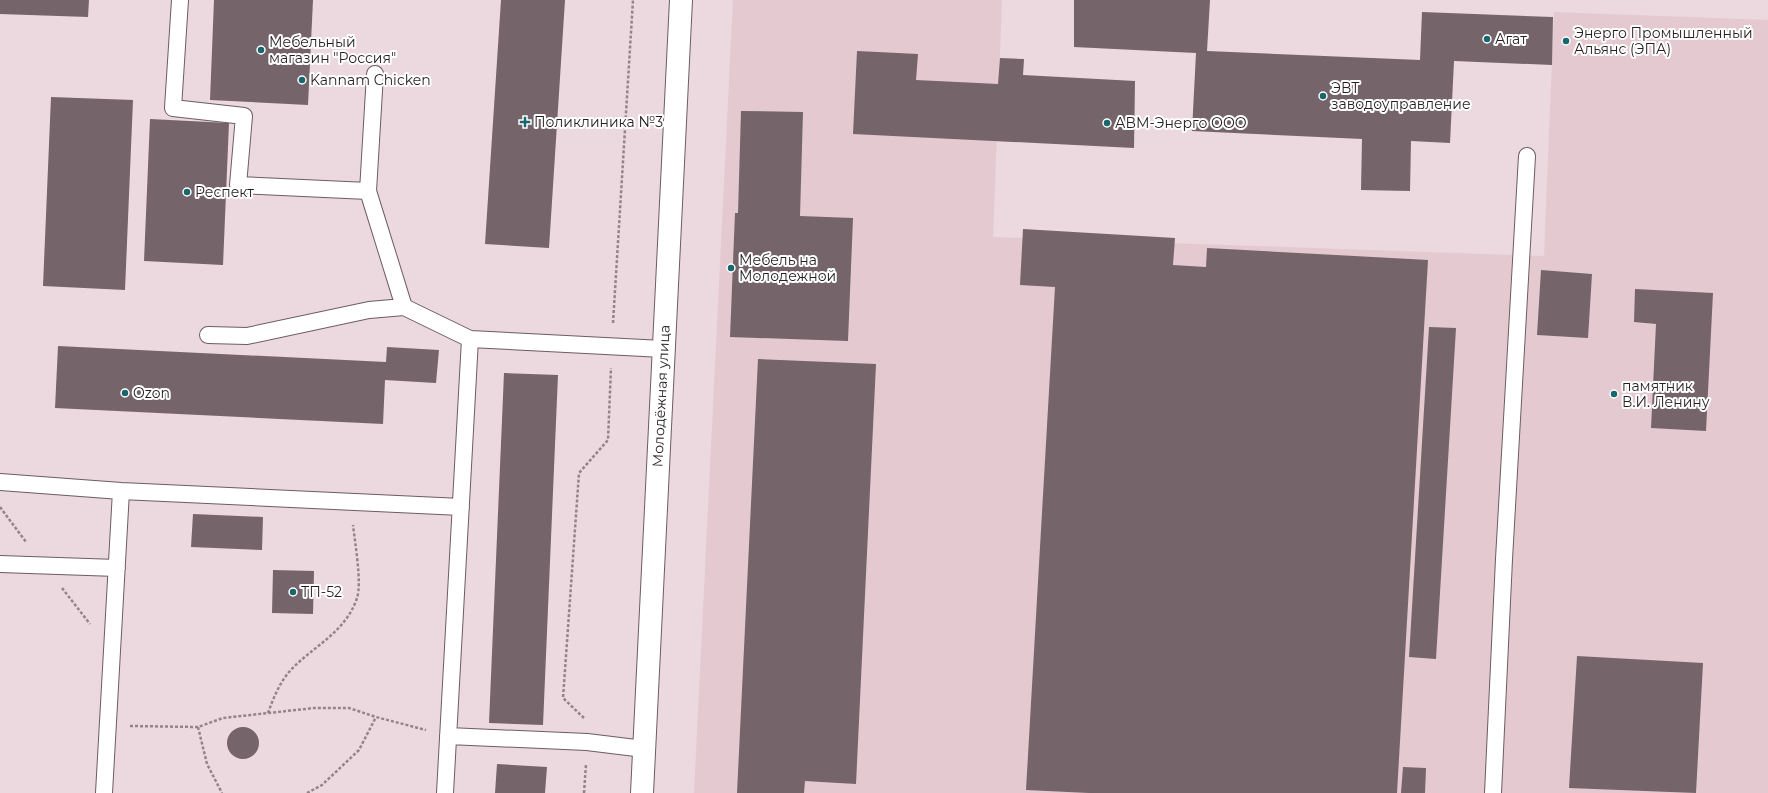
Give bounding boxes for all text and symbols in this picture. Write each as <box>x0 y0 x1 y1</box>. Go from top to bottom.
place label: Энерго Промышленный Альянс (ЭПА) <box>1574 24 1753 58</box>
place label: Агат <box>1495 30 1527 48</box>
place label: Мебельный магазин "Россия" <box>269 33 396 67</box>
marker: Агат <box>1482 34 1492 44</box>
marker: Энерго Промышленный Альянс (ЭПА) <box>1561 36 1571 46</box>
marker: Мебельный магазин "Россия" <box>256 45 266 55</box>
place label: Kannam Chicken <box>310 71 431 89</box>
marker: Kannam Chicken <box>297 75 307 85</box>
place label: ЭВТ заводоуправление <box>1331 79 1471 113</box>
marker: ЭВТ заводоуправление <box>1318 91 1328 101</box>
place label: Поликлиника №3 <box>534 113 663 131</box>
place label: АВМ-Энерго ООО <box>1115 114 1247 132</box>
marker: Поликлиника №3 <box>519 116 531 128</box>
marker: АВМ-Энерго ООО <box>1102 118 1112 128</box>
place label: Респект <box>195 183 254 201</box>
marker: Респект <box>182 187 192 197</box>
place label: Мебель на Молодежной <box>739 251 836 285</box>
marker: Мебель на Молодежной <box>726 263 736 273</box>
street label: Молодёжная улица <box>648 324 674 468</box>
place label: памятник В.И. Ленину <box>1622 377 1710 411</box>
place label: Ozon <box>133 384 170 402</box>
marker: Ozon <box>120 388 130 398</box>
marker: памятник В.И. Ленину <box>1609 389 1619 399</box>
place label: ТП-52 <box>301 583 342 601</box>
marker: ТП-52 <box>288 587 298 597</box>

